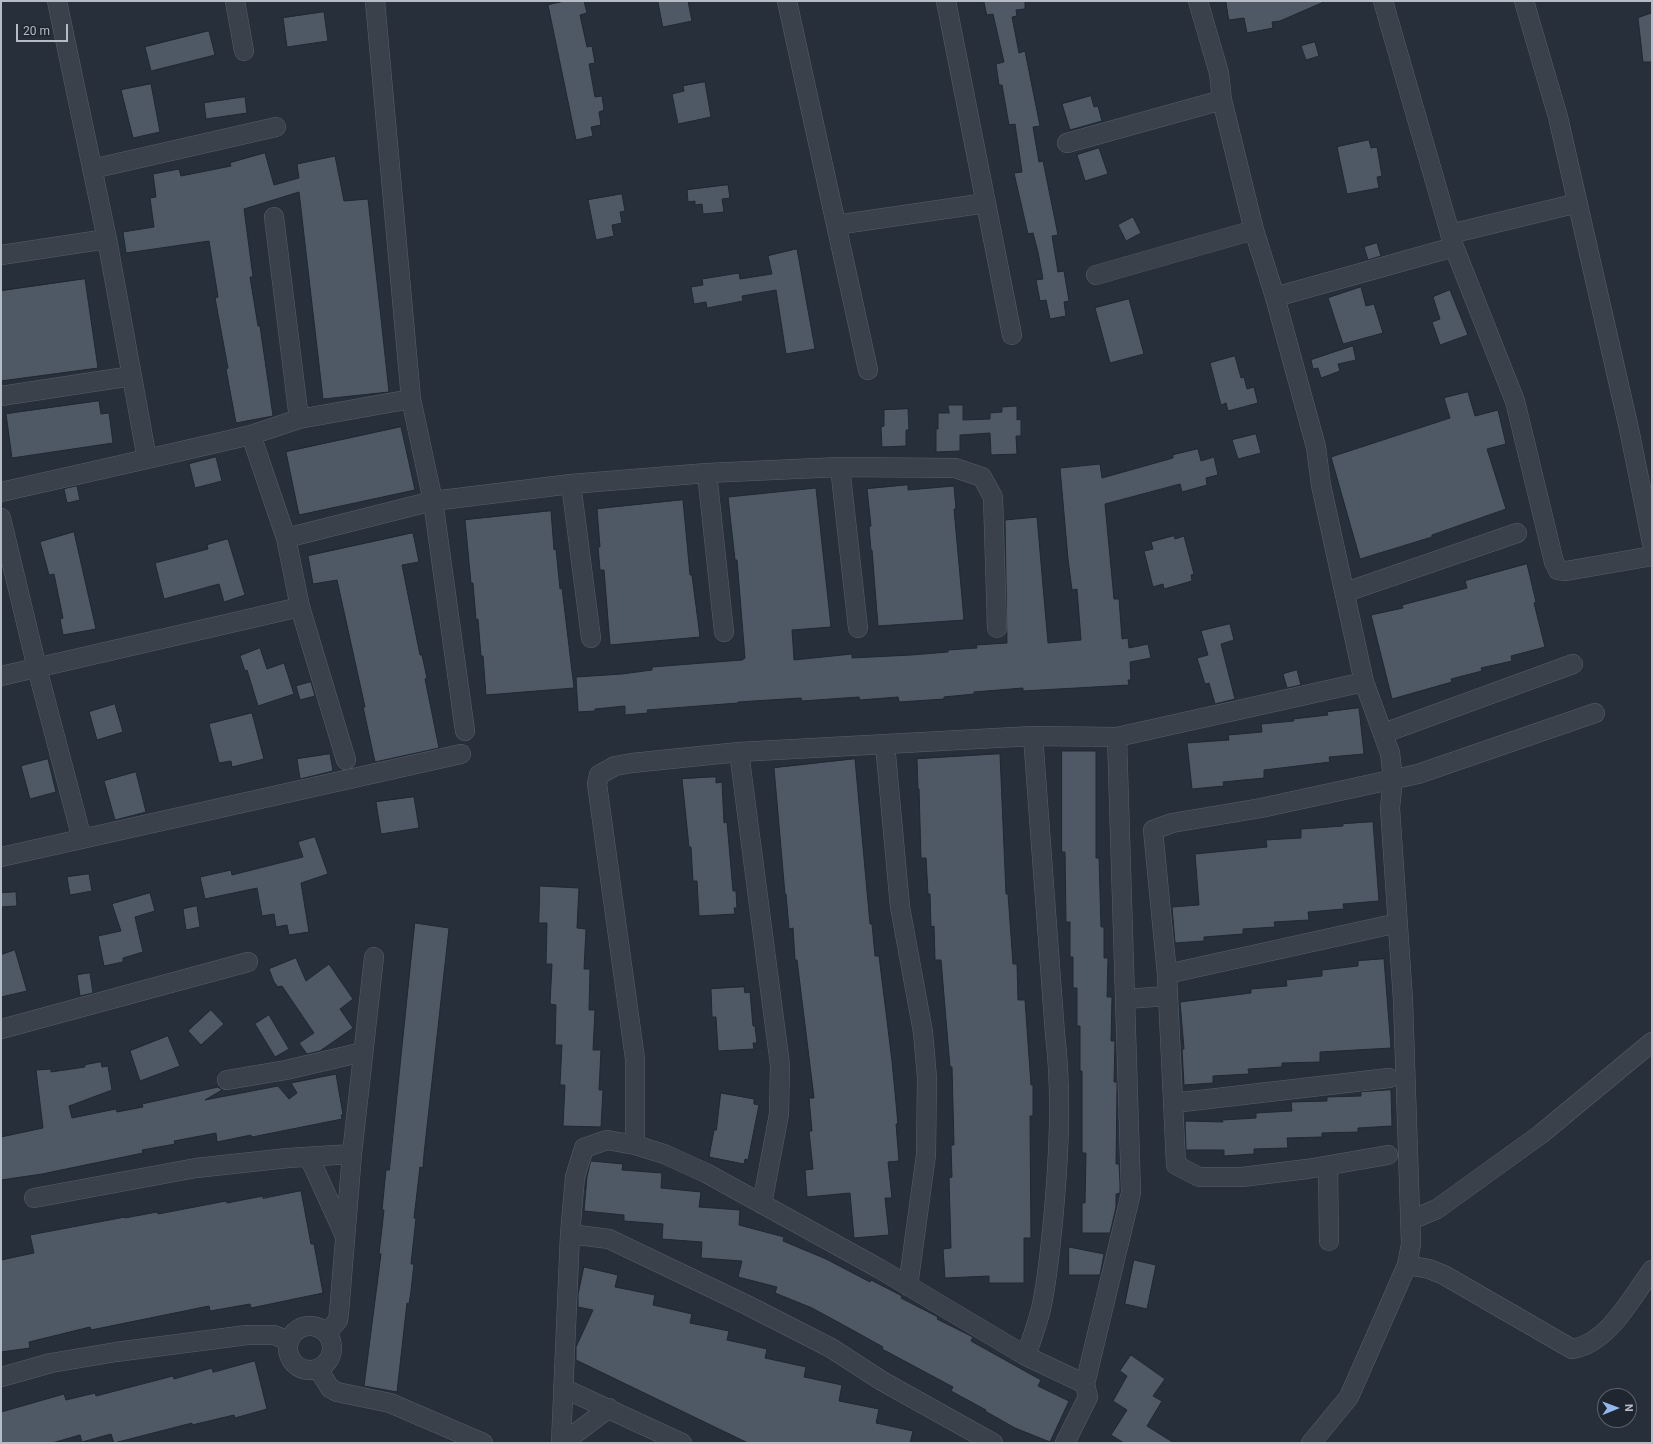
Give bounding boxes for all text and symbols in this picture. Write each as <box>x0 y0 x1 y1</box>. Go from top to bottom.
scale bar <box>18 16 70 42</box>
text: 20 m <box>23 24 50 38</box>
north arrow <box>1597 1388 1637 1428</box>
text: N <box>1622 1404 1635 1412</box>

